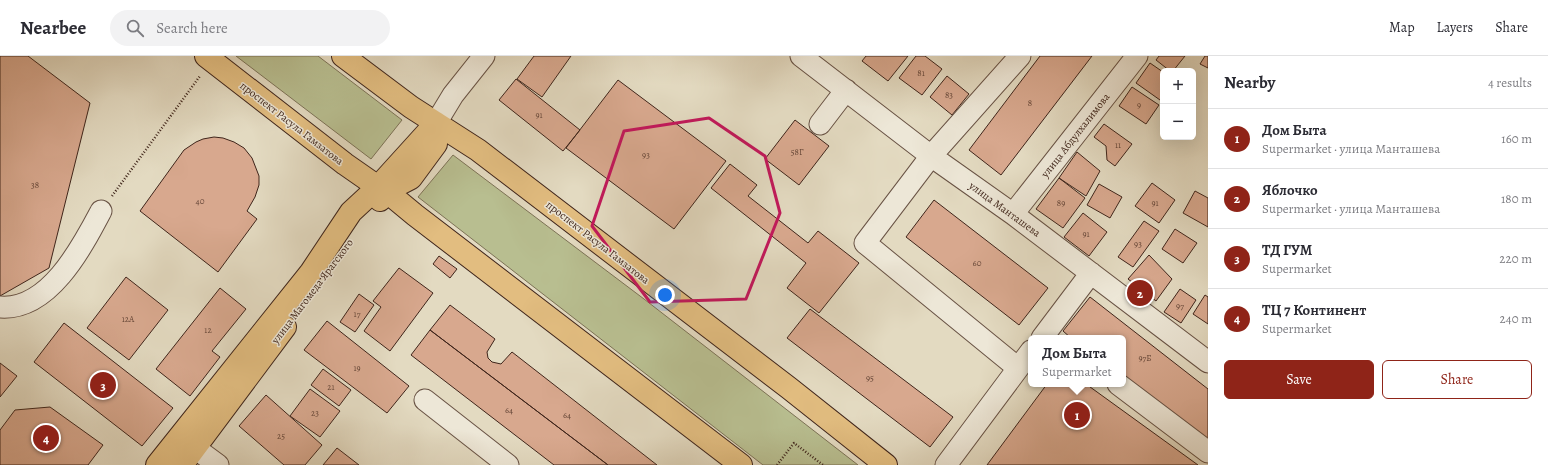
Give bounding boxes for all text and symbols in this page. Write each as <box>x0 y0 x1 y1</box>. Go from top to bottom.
search box <box>110 10 390 46</box>
text: Nearbee <box>20 15 86 41</box>
icon: search <box>124 17 146 39</box>
text: Search here <box>156 18 228 38</box>
text: Map <box>1389 18 1415 37</box>
text: Layers <box>1437 18 1473 37</box>
text: Share <box>1495 18 1528 37</box>
house number: 81 <box>917 67 925 79</box>
map controls <box>1160 68 1196 140</box>
button: + <box>1160 68 1196 104</box>
text: Nearby <box>1224 71 1275 94</box>
text: 4 results <box>1488 74 1532 91</box>
street label: проспект Расула Гамзатова <box>237 78 347 169</box>
house number: 83 <box>945 89 953 101</box>
street label: улица Абдулхалимова <box>1037 89 1114 182</box>
house number: 8 <box>1028 97 1032 109</box>
house number: 9 <box>1137 99 1141 111</box>
button: − <box>1160 104 1196 140</box>
house number: 91 <box>535 109 543 121</box>
text: Дом Быта <box>1262 120 1327 140</box>
text: 1 <box>1235 130 1239 147</box>
text: 160 m <box>1501 130 1532 147</box>
house number: 11 <box>1115 139 1121 151</box>
text: Supermarket · улица Манташева <box>1262 140 1440 157</box>
house number: 58Г <box>791 146 804 158</box>
house number: 93 <box>642 149 650 161</box>
street label: улица Манташева <box>965 178 1044 241</box>
house number: 38 <box>31 179 39 191</box>
text: Яблочко <box>1262 180 1318 200</box>
text: 2 <box>1234 190 1240 207</box>
text: 180 m <box>1501 190 1532 207</box>
house number: 40 <box>196 195 205 207</box>
street label: проспект Расула Гамзатова <box>543 197 653 288</box>
house number: 89 <box>1057 197 1065 209</box>
house number: 91 <box>1151 197 1159 209</box>
text: Supermarket · улица Манташева <box>1262 200 1440 217</box>
house number: 91 <box>1082 228 1090 240</box>
street label: улица Магомеда Ярагского <box>267 235 357 348</box>
house number: 93 <box>1134 238 1142 250</box>
text: ТД ГУМ <box>1262 240 1312 260</box>
text: 3 <box>1234 250 1240 267</box>
text: 220 m <box>1499 250 1532 267</box>
house number: 60 <box>973 257 982 269</box>
text: Supermarket <box>1262 260 1332 277</box>
pin: 2 <box>1127 278 1153 308</box>
your location <box>655 285 675 305</box>
house number: 97 <box>1176 300 1184 312</box>
text: ТЦ 7 Континент <box>1262 300 1366 320</box>
house number: 17 <box>354 308 361 320</box>
text: 4 <box>1234 310 1240 327</box>
text: 240 m <box>1500 310 1532 327</box>
house number: 12А <box>122 313 135 325</box>
text: Supermarket <box>1262 320 1332 337</box>
house number: 12 <box>204 324 212 336</box>
popup <box>1028 335 1126 387</box>
text: Дом Быта <box>1042 343 1107 363</box>
house number: 97Б <box>1138 352 1152 364</box>
button: Save <box>1224 360 1374 399</box>
button: Share <box>1382 360 1532 399</box>
house number: 19 <box>353 362 361 374</box>
text: Supermarket <box>1042 363 1112 380</box>
pin: 3 <box>90 370 116 400</box>
house number: 95 <box>866 372 874 384</box>
house number: 21 <box>327 381 335 393</box>
pin: 1 <box>1064 400 1090 430</box>
house number: 64 <box>505 404 513 416</box>
house number: 23 <box>311 407 319 419</box>
house number: 64 <box>563 409 571 421</box>
pin: 4 <box>33 423 59 453</box>
house number: 25 <box>277 430 285 442</box>

